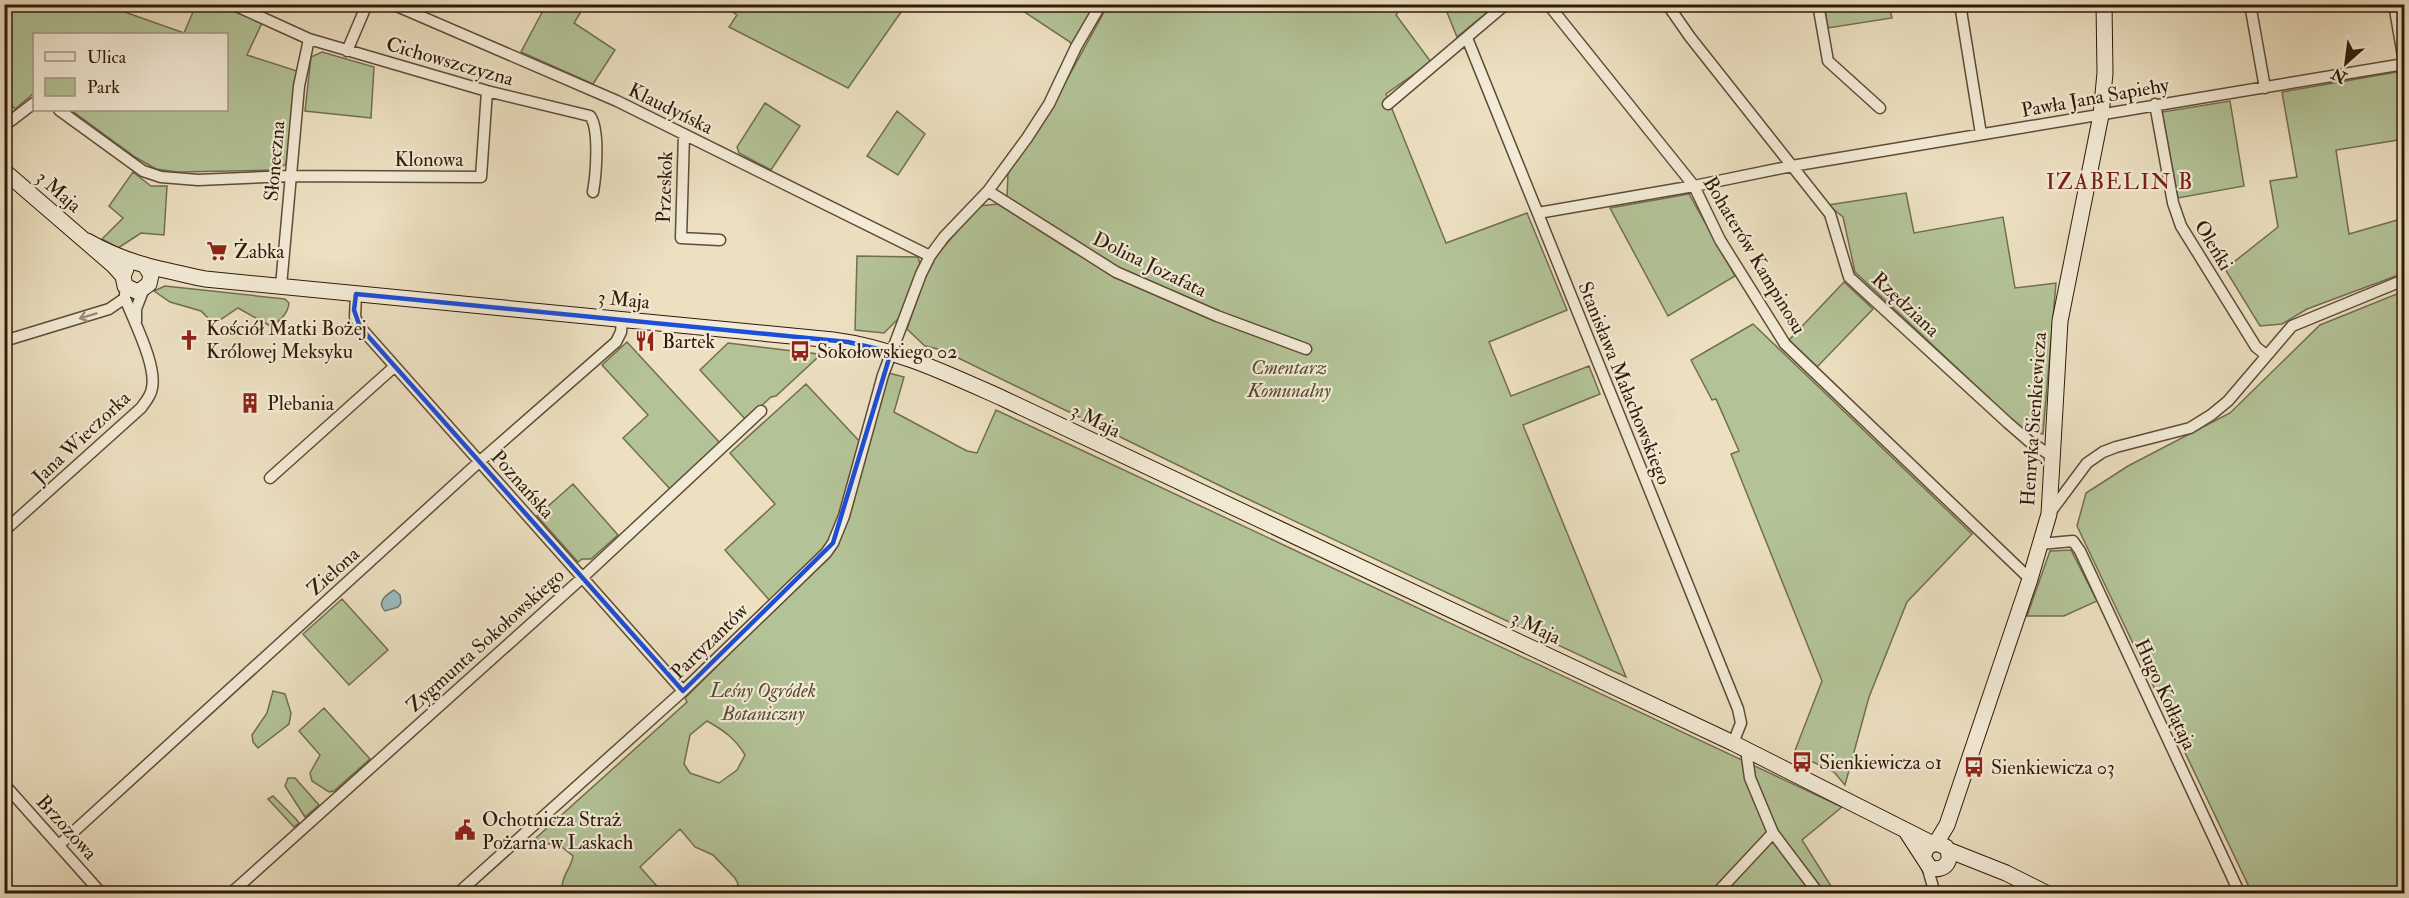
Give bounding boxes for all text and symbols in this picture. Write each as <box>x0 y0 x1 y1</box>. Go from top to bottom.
street label: Cichowszczyzna <box>383 31 517 92</box>
legend <box>33 33 228 111</box>
north arrow <box>2316 33 2376 93</box>
text: Ulica <box>87 46 127 69</box>
text: N <box>2328 63 2351 88</box>
street label: Pawła Jana Sapiehy <box>2019 72 2172 124</box>
text: Park <box>87 76 120 99</box>
street label: Klaudyńska <box>624 77 718 140</box>
street label: Słoneczna <box>259 119 291 202</box>
street label: Klonowa <box>395 147 464 172</box>
street label: Przeskok <box>651 150 678 224</box>
street label: 3 Maja <box>31 165 87 218</box>
district label: IZABELIN B <box>2046 168 2194 196</box>
street label: Bohaterów Kampinosu <box>1697 172 1812 339</box>
street label: Oleńki <box>2189 215 2238 275</box>
street label: Dolina Jozafata <box>1089 226 1212 303</box>
place label: Żabka <box>234 238 285 264</box>
supermarket icon: Żabka <box>205 239 229 263</box>
street label: Rzędziana <box>1866 267 1945 343</box>
street label: Stanisława Małachowskiego <box>1572 278 1677 488</box>
street label: 3 Maja <box>597 284 652 315</box>
one-way arrow <box>79 311 98 322</box>
place label: Kościół Matki Bożej Królowej Meksyku <box>206 316 367 364</box>
church icon: Kościół Matki Bożej Królowej Meksyku <box>177 328 201 352</box>
restaurant icon: Bartek <box>633 329 657 353</box>
place label: Bartek <box>662 329 716 354</box>
street label: Henryka Sienkiewicza <box>2015 330 2052 507</box>
bus stop icon: Sokołowskiego 02 <box>788 339 812 363</box>
place label: Sokołowskiego 02 <box>817 339 957 364</box>
park label: Cmentarz Komunalny <box>1246 355 1331 403</box>
street label: Jana Wieczorka <box>26 385 136 490</box>
building icon: Plebania <box>238 391 262 415</box>
place label: Plebania <box>267 391 335 416</box>
street label: 3 Maja <box>1067 398 1125 443</box>
street label: Poznańska <box>485 445 560 524</box>
street label: Zielona <box>302 541 365 601</box>
street label: Zygmunta Sokołowskiego <box>401 563 569 718</box>
street label: Partyzantów <box>665 598 754 685</box>
street label: 3 Maja <box>1507 605 1565 650</box>
street label: Hugo Kołłątaja <box>2129 635 2202 754</box>
park label: Leśny Ogródek Botaniczny <box>709 678 816 726</box>
bus stop icon: Sienkiewicza 01 <box>1790 750 1814 774</box>
place label: Sienkiewicza 01 <box>1819 750 1942 775</box>
bus stop icon: Sienkiewicza 03 <box>1962 755 1986 779</box>
place label: Sienkiewicza 03 <box>1991 755 2115 780</box>
street label: Brzozowa <box>31 789 103 866</box>
place label: Ochotnicza Straż Pożarna w Laskach <box>482 807 634 855</box>
public building icon: Ochotnicza Straż Pożarna w Laskach <box>453 818 477 842</box>

